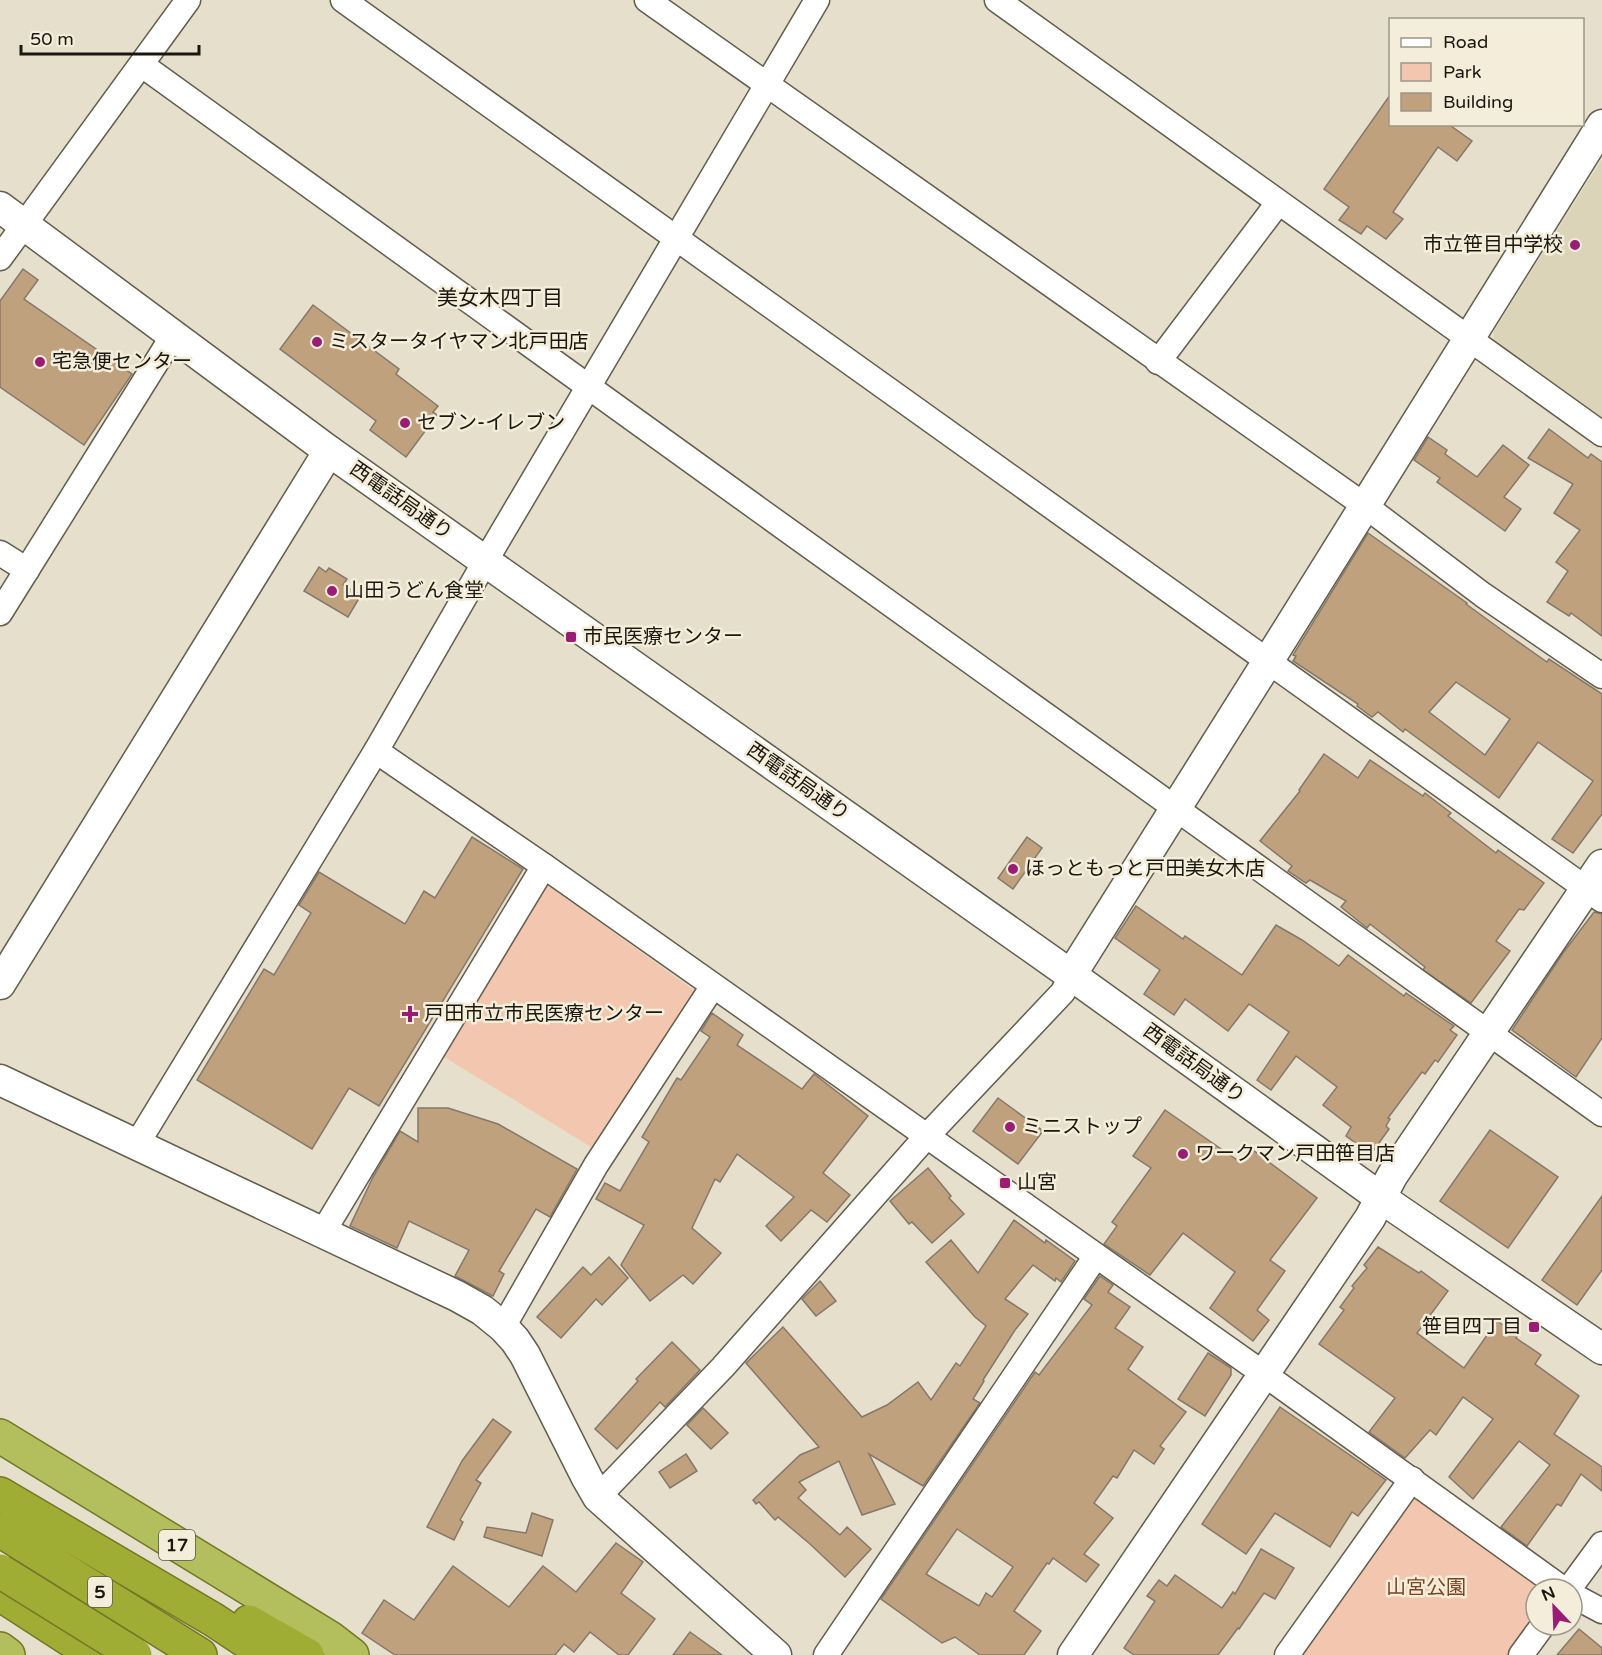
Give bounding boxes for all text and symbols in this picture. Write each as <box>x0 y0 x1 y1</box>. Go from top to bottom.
scale bar <box>21 18 200 56</box>
legend <box>1389 18 1584 126</box>
text: 50 m <box>30 28 74 50</box>
text: Road <box>1443 31 1488 53</box>
text: Park <box>1443 61 1482 83</box>
text: Building <box>1443 91 1513 113</box>
place label: 市立笹目中学校 <box>1423 233 1563 257</box>
marker: 市立笹目中学校 <box>1568 238 1582 252</box>
district label: 美女木四丁目 <box>437 286 563 311</box>
place label: ミスタータイヤマン北戸田店 <box>329 330 588 354</box>
marker: ミスタータイヤマン北戸田店 <box>310 335 324 349</box>
place label: 宅急便センター <box>52 350 192 374</box>
marker: 宅急便センター <box>33 355 47 369</box>
place label: セブン-イレブン <box>417 411 565 435</box>
marker: セブン-イレブン <box>398 416 412 430</box>
street label: 西電話局通り <box>345 457 457 545</box>
place label: 山田うどん食堂 <box>344 579 484 603</box>
marker: 山田うどん食堂 <box>325 584 339 598</box>
place label: 市民医療センター <box>583 625 743 649</box>
marker: 市民医療センター <box>564 630 578 644</box>
street label: 西電話局通り <box>742 738 854 826</box>
place label: ほっともっと戸田美女木店 <box>1025 857 1265 881</box>
marker: ほっともっと戸田美女木店 <box>1006 862 1020 876</box>
place label: 戸田市立市民医療センター <box>424 1002 664 1026</box>
marker: 戸田市立市民医療センター <box>401 1005 419 1023</box>
street label: 西電話局通り <box>1138 1019 1250 1109</box>
place label: ミニストップ <box>1022 1115 1142 1139</box>
marker: ミニストップ <box>1003 1120 1017 1134</box>
place label: ワークマン戸田笹目店 <box>1195 1142 1395 1166</box>
marker: ワークマン戸田笹目店 <box>1176 1147 1190 1161</box>
place label: 山宮 <box>1017 1171 1057 1195</box>
marker: 山宮 <box>998 1176 1012 1190</box>
place label: 笹目四丁目 <box>1422 1315 1522 1339</box>
marker: 笹目四丁目 <box>1527 1320 1541 1334</box>
road number: 17 <box>159 1530 195 1560</box>
park label: 山宮公園 <box>1386 1576 1466 1600</box>
road number: 5 <box>88 1577 112 1607</box>
north arrow <box>1524 1577 1584 1637</box>
text: N <box>1539 1582 1558 1606</box>

